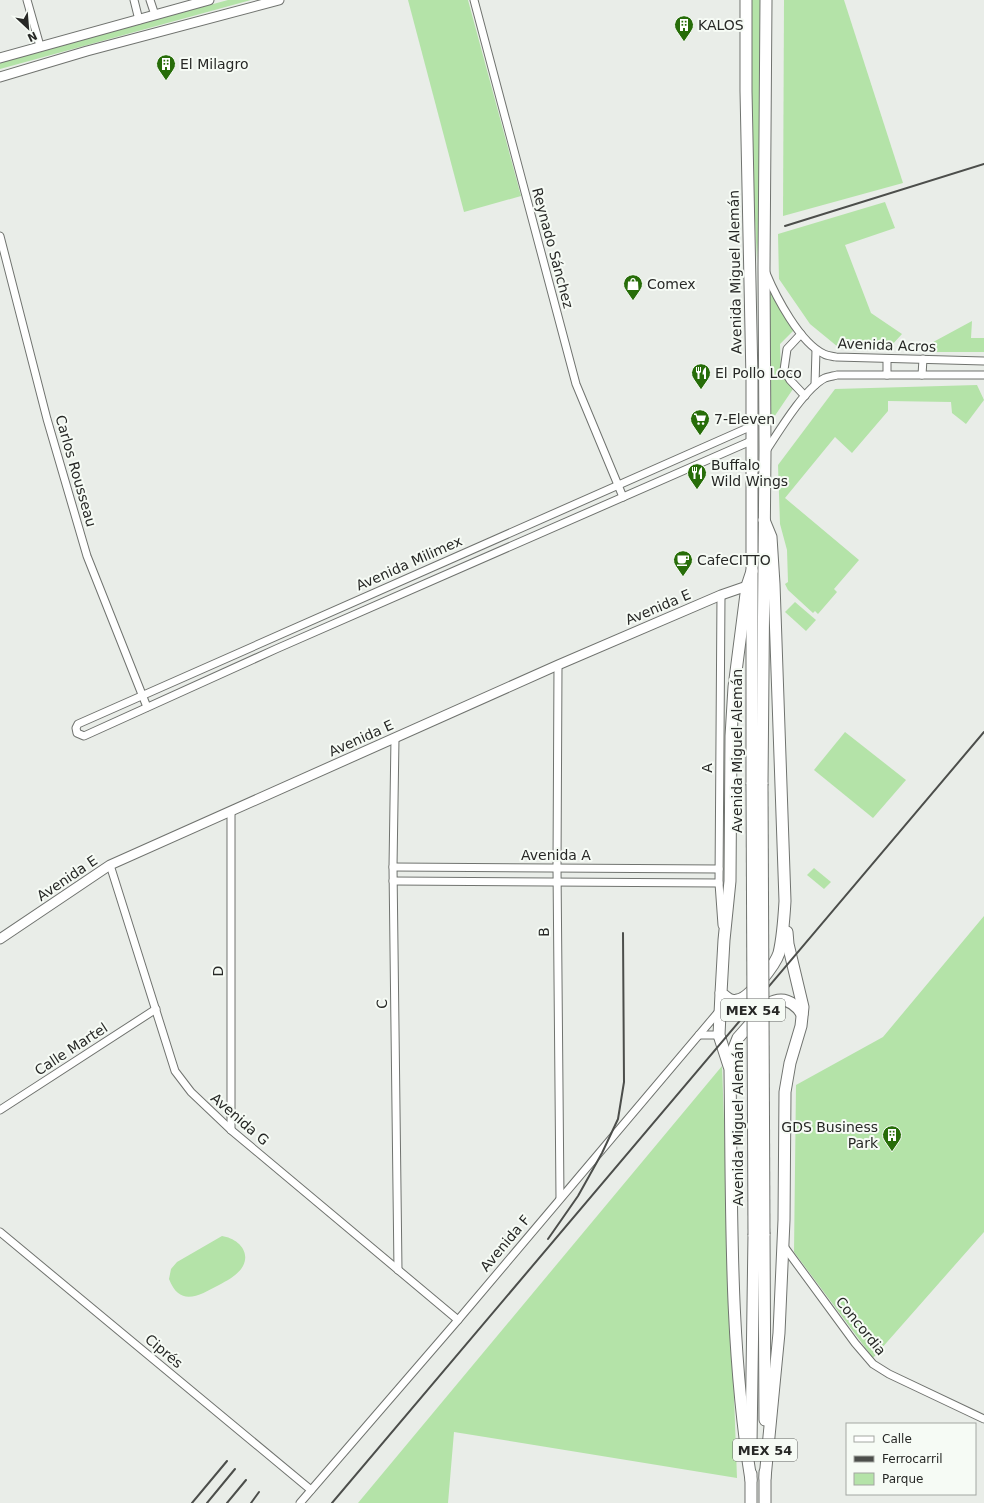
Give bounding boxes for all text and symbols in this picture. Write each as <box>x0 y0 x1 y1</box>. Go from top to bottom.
north arrow <box>8 8 48 48</box>
building icon: KALOS <box>673 14 695 42</box>
place label: KALOS <box>698 17 744 33</box>
text: N <box>25 29 39 44</box>
building icon: El Milagro <box>155 53 177 81</box>
place label: El Milagro <box>180 56 249 72</box>
street label: Reynado Sánchez <box>529 186 577 310</box>
street label: Avenida Miguel Alemán <box>726 190 744 354</box>
shop icon: Comex <box>622 273 644 301</box>
place label: Comex <box>647 276 696 292</box>
street label: Avenida Acros <box>837 335 937 355</box>
restaurant icon: El Pollo Loco <box>690 362 712 390</box>
place label: El Pollo Loco <box>715 365 802 381</box>
supermarket icon: 7-Eleven <box>689 408 711 436</box>
place label: 7-Eleven <box>714 411 775 427</box>
street label: Carlos Rousseau <box>52 413 100 529</box>
place label: Buffalo Wild Wings <box>711 457 788 489</box>
restaurant icon: Buffalo Wild Wings <box>686 462 708 490</box>
street label: Avenida Milimex <box>354 532 464 594</box>
cafe icon: CafeCITTO <box>672 549 694 577</box>
place label: CafeCITTO <box>697 552 771 568</box>
street label: Avenida E <box>623 586 693 628</box>
street label: Avenida Miguel Alemán <box>729 669 745 833</box>
street label: Avenida E <box>326 717 396 759</box>
street label: A <box>699 763 715 773</box>
street label: Avenida A <box>521 847 591 863</box>
street label: Avenida E <box>34 852 100 904</box>
street label: B <box>536 927 552 937</box>
street label: D <box>210 966 226 976</box>
street label: C <box>374 999 390 1009</box>
road number: MEX 54 <box>721 999 785 1021</box>
street label: Calle Martel <box>32 1020 110 1078</box>
street label: Avenida Miguel Alemán <box>730 1042 746 1206</box>
street label: Avenida G <box>208 1090 272 1148</box>
place label: GDS Business Park <box>781 1119 879 1151</box>
building icon: GDS Business Park <box>881 1124 903 1152</box>
street label: Avenida F <box>477 1212 533 1274</box>
street label: Concordia <box>833 1294 889 1358</box>
street label: Ciprés <box>142 1331 186 1371</box>
legend <box>846 1423 976 1495</box>
text: Calle <box>882 1432 912 1446</box>
road number: MEX 54 <box>733 1439 797 1461</box>
text: Ferrocarril <box>882 1452 943 1466</box>
text: Parque <box>882 1472 923 1486</box>

